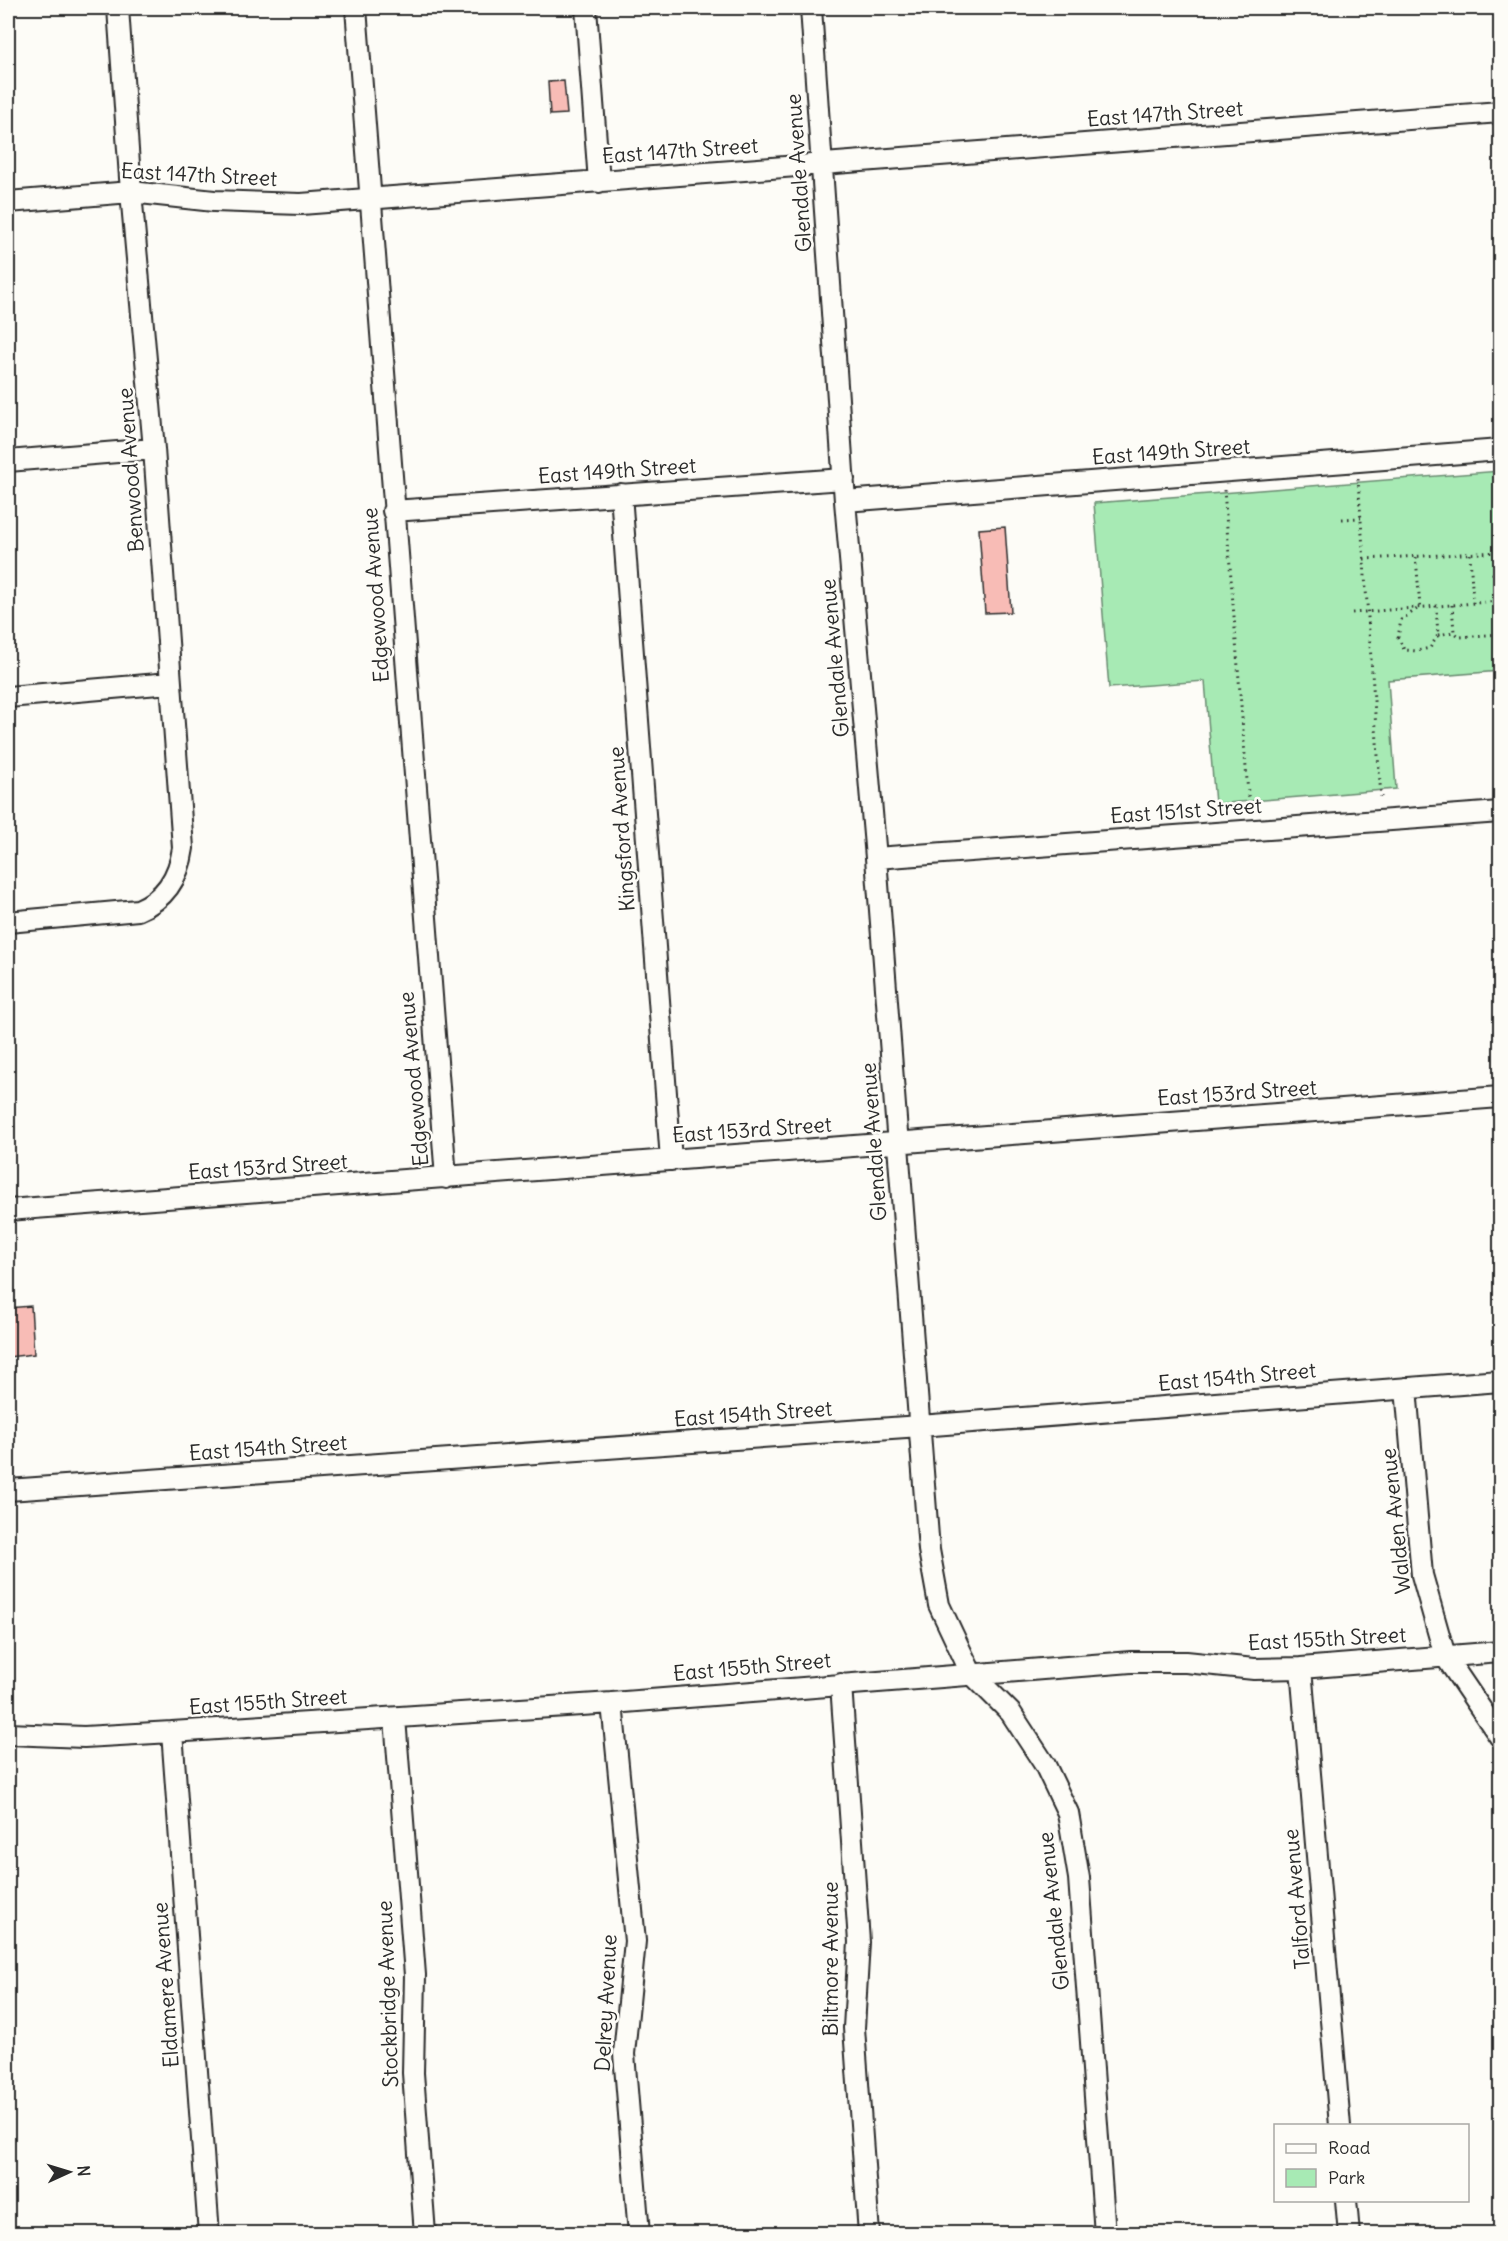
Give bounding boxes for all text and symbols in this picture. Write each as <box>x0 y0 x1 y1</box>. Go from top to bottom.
street label: Glendale Avenue <box>779 93 818 253</box>
street label: East 147th Street <box>1086 95 1244 132</box>
street label: East 147th Street <box>601 132 759 169</box>
street label: East 147th Street <box>120 157 278 192</box>
street label: Benwood Avenue <box>111 387 150 553</box>
street label: East 149th Street <box>1091 433 1251 470</box>
street label: East 149th Street <box>537 452 697 489</box>
street label: Edgewood Avenue <box>356 507 395 683</box>
street label: Glendale Avenue <box>814 578 855 738</box>
street label: Kingsford Avenue <box>602 745 641 913</box>
street label: East 151st Street <box>1109 792 1263 829</box>
street label: Edgewood Avenue <box>392 991 435 1168</box>
street label: Glendale Avenue <box>854 1062 893 1222</box>
street label: East 153rd Street <box>1156 1073 1318 1112</box>
street label: East 153rd Street <box>671 1110 833 1149</box>
street label: East 153rd Street <box>187 1147 349 1186</box>
street label: East 154th Street <box>1157 1356 1317 1397</box>
street label: East 154th Street <box>673 1395 833 1432</box>
street label: East 154th Street <box>188 1429 348 1466</box>
street label: Walden Avenue <box>1374 1447 1417 1595</box>
street label: East 155th Street <box>1247 1621 1407 1656</box>
street label: East 155th Street <box>672 1646 832 1687</box>
street label: East 155th Street <box>188 1683 348 1720</box>
street label: Talford Avenue <box>1277 1828 1316 1970</box>
street label: Glendale Avenue <box>1032 1831 1075 1992</box>
street label: Biltmore Avenue <box>817 1881 844 2037</box>
street label: Stockbridge Avenue <box>371 1900 404 2088</box>
street label: Eldamere Avenue <box>146 1901 185 2069</box>
street label: Delrey Avenue <box>588 1934 623 2072</box>
legend <box>1274 2124 1469 2202</box>
text: Road <box>1328 2136 1371 2159</box>
north arrow <box>39 2142 99 2202</box>
text: N <box>74 2165 94 2177</box>
text: Park <box>1328 2166 1365 2189</box>

